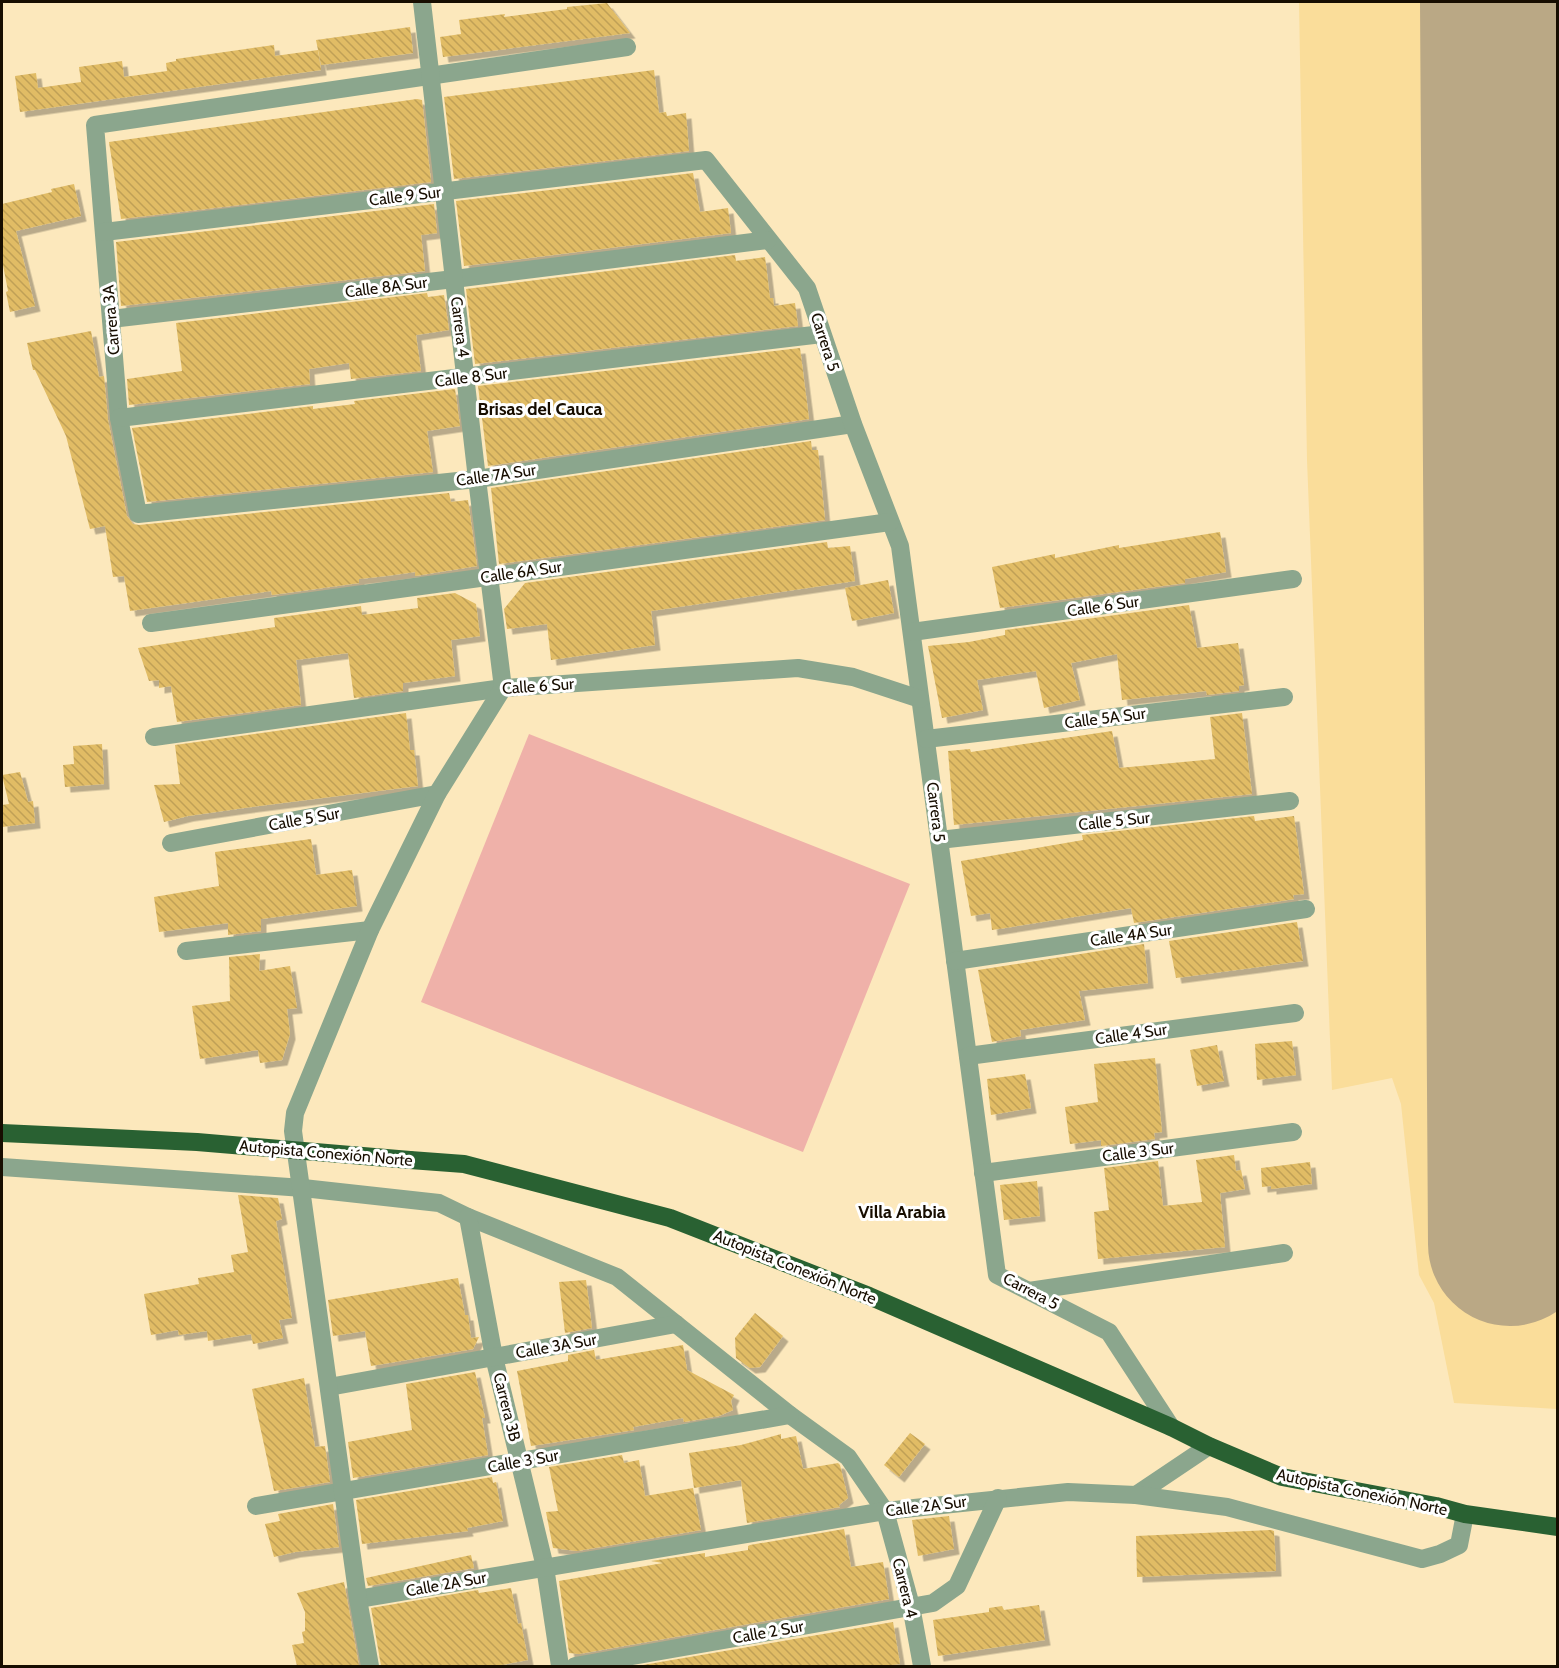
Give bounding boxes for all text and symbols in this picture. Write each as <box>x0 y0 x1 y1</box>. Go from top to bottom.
street label: Calle 9 Sur <box>368 182 443 210</box>
street label: Calle 8A Sur <box>344 272 429 301</box>
street label: Carrera 3A <box>98 284 124 356</box>
street label: Carrera 4 <box>447 296 473 358</box>
street label: Carrera 5 <box>807 310 843 374</box>
street label: Calle 8 Sur <box>434 363 509 391</box>
district label: Brisas del Cauca <box>478 398 602 420</box>
street label: Calle 7A Sur <box>455 460 538 490</box>
street label: Calle 6A Sur <box>479 557 564 587</box>
street label: Calle 6 Sur <box>1066 591 1141 620</box>
street label: Calle 6 Sur <box>501 674 576 698</box>
street label: Calle 5A Sur <box>1063 703 1148 732</box>
street label: Carrera 5 <box>923 781 949 843</box>
street label: Calle 5 Sur <box>267 803 342 835</box>
street label: Calle 5 Sur <box>1077 808 1152 834</box>
street label: Calle 4A Sur <box>1089 920 1174 950</box>
street label: Calle 4 Sur <box>1094 1019 1169 1048</box>
street label: Autopista Conexión Norte <box>239 1136 413 1170</box>
street label: Calle 3 Sur <box>1101 1138 1176 1166</box>
district label: Villa Arabia <box>858 1201 946 1223</box>
street label: Autopista Conexión Norte <box>711 1226 879 1308</box>
street label: Carrera 5 <box>1000 1268 1062 1314</box>
street label: Calle 3A Sur <box>514 1329 599 1362</box>
street label: Carrera 3B <box>489 1371 525 1444</box>
street label: Calle 3 Sur <box>486 1445 561 1477</box>
street label: Autopista Conexión Norte <box>1275 1465 1449 1519</box>
street label: Calle 2A Sur <box>884 1492 968 1520</box>
street label: Carrera 4 <box>888 1556 922 1620</box>
street label: Calle 2A Sur <box>404 1567 489 1600</box>
street label: Calle 2 Sur <box>731 1616 806 1648</box>

